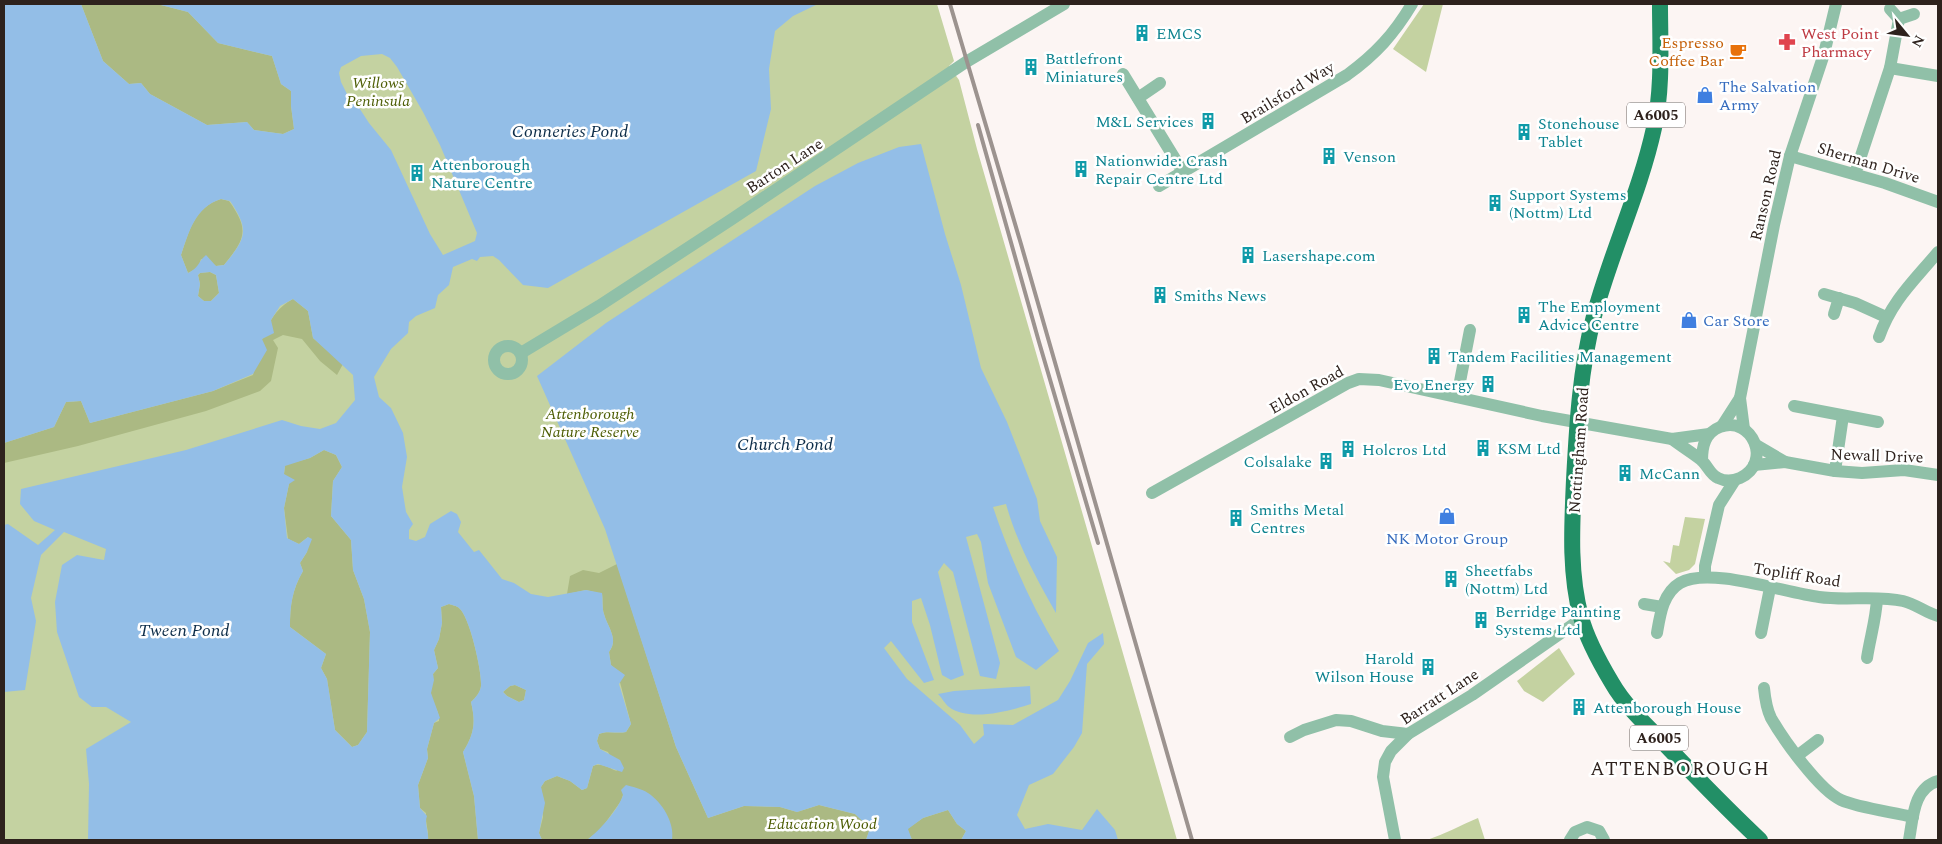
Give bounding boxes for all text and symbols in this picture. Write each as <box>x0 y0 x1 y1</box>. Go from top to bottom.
north arrow <box>1882 10 1932 60</box>
place label: EMCS <box>1156 22 1202 46</box>
place label: West Point Pharmacy <box>1801 22 1879 64</box>
building icon: EMCS <box>1132 23 1152 43</box>
place label: Espresso Coffee Bar <box>1649 31 1724 73</box>
text: N <box>1906 31 1930 51</box>
pharmacy icon: West Point Pharmacy <box>1777 32 1797 52</box>
cafe icon: Espresso Coffee Bar <box>1728 41 1748 61</box>
place label: Battlefront Miniatures <box>1045 47 1123 89</box>
street label: Brailsford Way <box>1236 55 1340 130</box>
building icon: Battlefront Miniatures <box>1021 57 1041 77</box>
park label: Willows Peninsula <box>346 71 410 113</box>
place label: The Salvation Army <box>1719 75 1816 117</box>
shop icon: The Salvation Army <box>1695 85 1715 105</box>
road number: A6005 <box>1627 102 1685 128</box>
place label: M&L Services <box>1096 110 1194 134</box>
building icon: M&L Services <box>1198 111 1218 131</box>
place label: Stonehouse Tablet <box>1538 112 1620 154</box>
water label: Conneries Pond <box>512 118 628 145</box>
building icon: Stonehouse Tablet <box>1514 122 1534 142</box>
street label: Barton Lane <box>741 132 828 200</box>
street label: Sherman Drive <box>1815 136 1923 190</box>
place label: Venson <box>1343 145 1396 169</box>
building icon: Venson <box>1319 146 1339 166</box>
street label: Ranson Road <box>1744 147 1788 243</box>
place label: Nationwide: Crash Repair Centre Ltd <box>1095 149 1228 191</box>
place label: Attenborough Nature Centre <box>431 153 533 195</box>
building icon: Nationwide: Crash Repair Centre Ltd <box>1071 159 1091 179</box>
building icon: Attenborough Nature Centre <box>407 163 427 183</box>
place label: Support Systems (Nottm) Ltd <box>1509 183 1627 225</box>
building icon: Support Systems (Nottm) Ltd <box>1485 193 1505 213</box>
place label: Lasershape.com <box>1262 244 1376 268</box>
building icon: Lasershape.com <box>1238 245 1258 265</box>
place label: Smiths News <box>1174 284 1267 308</box>
building icon: Smiths News <box>1150 285 1170 305</box>
place label: The Employment Advice Centre <box>1538 295 1661 337</box>
building icon: The Employment Advice Centre <box>1514 305 1534 325</box>
place label: Car Store <box>1703 309 1770 333</box>
shop icon: Car Store <box>1679 310 1699 330</box>
place label: Tandem Facilities Management <box>1448 345 1672 369</box>
building icon: Tandem Facilities Management <box>1424 346 1444 366</box>
street label: Eldon Road <box>1265 359 1348 420</box>
place label: Evo Energy <box>1393 373 1475 397</box>
building icon: Evo Energy <box>1478 374 1498 394</box>
street label: Nottingham Road <box>1563 386 1595 514</box>
park label: Attenborough Nature Reserve <box>541 402 639 444</box>
water label: Church Pond <box>737 431 833 458</box>
place label: KSM Ltd <box>1497 437 1561 461</box>
place label: Holcros Ltd <box>1362 438 1447 462</box>
building icon: KSM Ltd <box>1473 438 1493 458</box>
building icon: Holcros Ltd <box>1338 439 1358 459</box>
street label: Newall Drive <box>1830 442 1924 470</box>
place label: Colsalake <box>1244 450 1312 474</box>
building icon: Colsalake <box>1316 451 1336 471</box>
place label: McCann <box>1639 462 1700 486</box>
building icon: McCann <box>1615 463 1635 483</box>
place label: Smiths Metal Centres <box>1250 498 1344 540</box>
shop icon: NK Motor Group <box>1437 506 1457 526</box>
building icon: Smiths Metal Centres <box>1226 508 1246 528</box>
place label: NK Motor Group <box>1386 527 1508 551</box>
street label: Topliff Road <box>1751 556 1842 594</box>
place label: Sheetfabs (Nottm) Ltd <box>1465 559 1548 601</box>
building icon: Sheetfabs (Nottm) Ltd <box>1441 569 1461 589</box>
place label: Berridge Painting Systems Ltd <box>1495 600 1621 642</box>
building icon: Berridge Painting Systems Ltd <box>1471 610 1491 630</box>
water label: Tween Pond <box>138 617 230 644</box>
place label: Harold Wilson House <box>1315 647 1414 689</box>
building icon: Harold Wilson House <box>1418 657 1438 677</box>
street label: Barratt Lane <box>1396 662 1484 731</box>
place label: Attenborough House <box>1593 696 1742 720</box>
building icon: Attenborough House <box>1569 697 1589 717</box>
road number: A6005 <box>1630 726 1688 750</box>
district label: ATTENBOROUGH <box>1590 755 1770 784</box>
park label: Education Wood <box>767 812 877 836</box>

